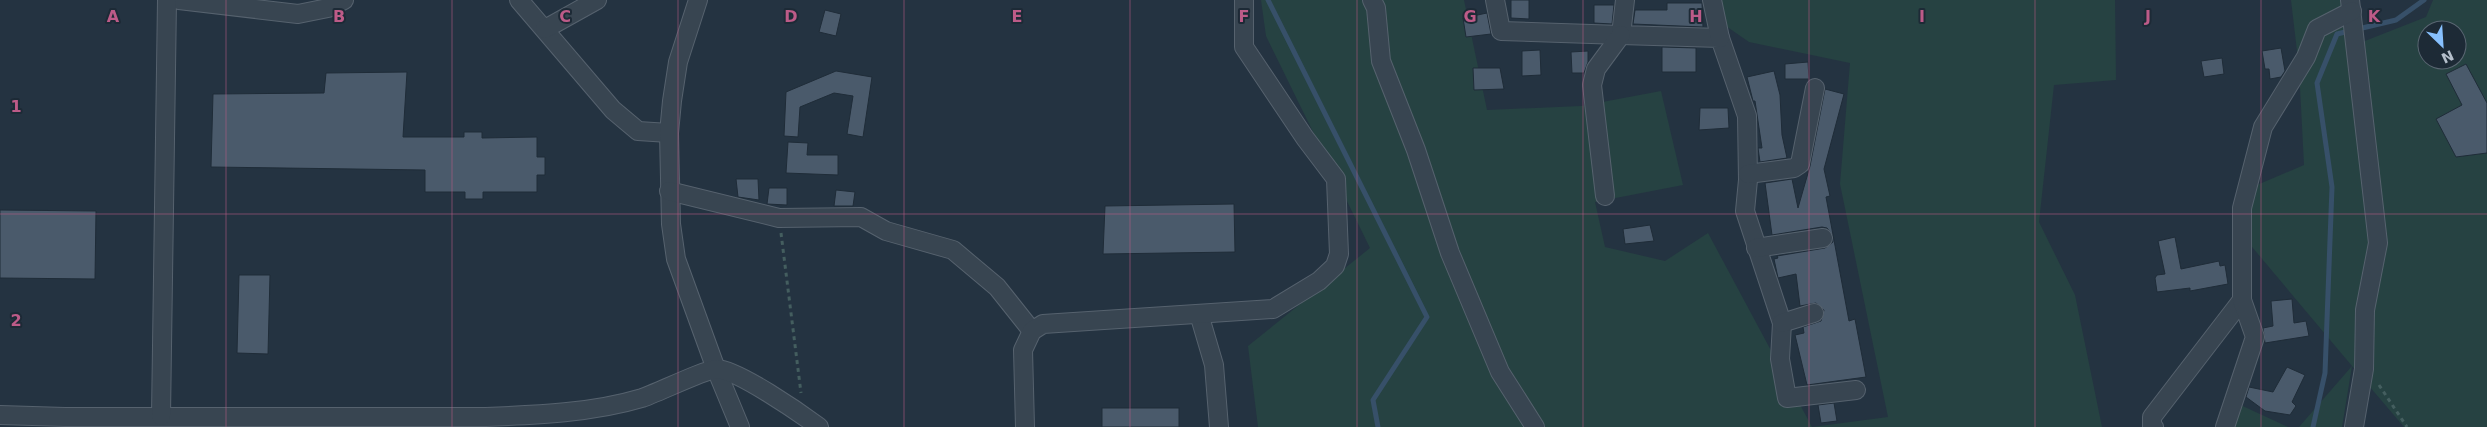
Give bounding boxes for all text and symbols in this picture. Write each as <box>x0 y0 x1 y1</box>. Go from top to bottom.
text: A <box>107 7 120 26</box>
text: B <box>333 7 345 26</box>
text: C <box>559 7 571 26</box>
text: D <box>784 7 798 26</box>
text: E <box>1012 7 1022 26</box>
text: F <box>1239 7 1249 26</box>
text: G <box>1463 7 1477 26</box>
text: H <box>1689 7 1703 26</box>
text: I <box>1919 7 1925 26</box>
text: J <box>2144 7 2151 26</box>
text: K <box>2368 7 2381 26</box>
north arrow <box>2417 20 2467 70</box>
text: N <box>2439 47 2456 67</box>
text: 1 <box>10 97 22 116</box>
text: 2 <box>10 311 22 330</box>

